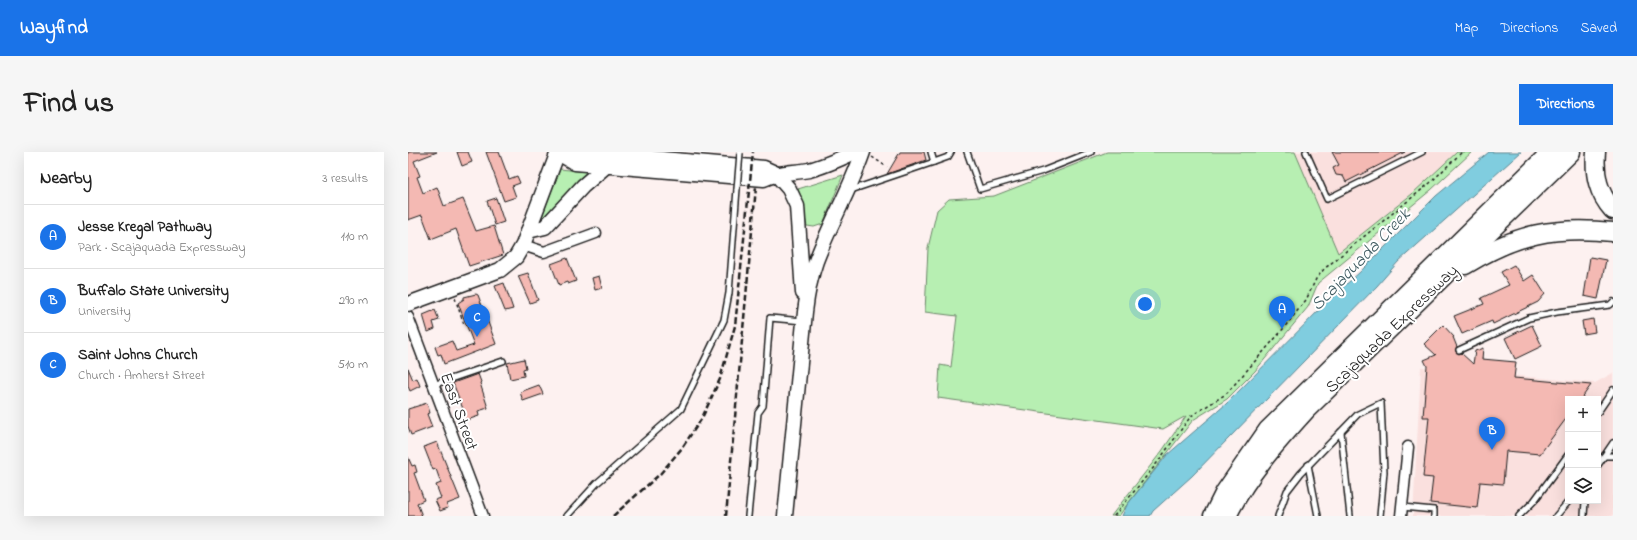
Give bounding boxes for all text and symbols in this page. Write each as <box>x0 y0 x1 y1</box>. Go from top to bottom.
text: Wayfind <box>20 15 88 42</box>
text: Map <box>1455 18 1478 39</box>
text: Directions <box>1500 18 1558 39</box>
text: Saved <box>1580 18 1617 39</box>
text: Find us <box>24 84 114 125</box>
button: Directions <box>1519 84 1613 125</box>
text: Nearby <box>40 166 92 191</box>
text: 3 results <box>322 169 368 188</box>
water label: Scajaquada Creek <box>1306 202 1418 318</box>
text: Jesse Kregal Pathway <box>78 216 212 238</box>
text: A <box>49 227 57 246</box>
text: 110 m <box>341 227 368 246</box>
text: Park · Scajaquada Expressway <box>78 238 246 257</box>
street label: Scajaquada Expressway <box>1320 259 1465 400</box>
text: Buffalo State University <box>78 280 229 302</box>
text: B <box>49 291 57 310</box>
text: 290 m <box>339 291 368 310</box>
your location <box>1135 294 1155 314</box>
pin: A <box>1269 296 1295 329</box>
text: University <box>78 302 131 321</box>
pin: C <box>464 304 490 337</box>
text: Saint Johns Church <box>78 344 198 366</box>
text: C <box>49 355 57 374</box>
text: 510 m <box>337 355 368 374</box>
text: Church · Amherst Street <box>78 366 205 385</box>
street label: East Street <box>433 369 484 454</box>
map controls <box>1565 396 1601 504</box>
button: + <box>1565 396 1601 432</box>
pin: B <box>1479 417 1505 450</box>
button: − <box>1565 432 1601 468</box>
button: layers <box>1565 468 1601 504</box>

